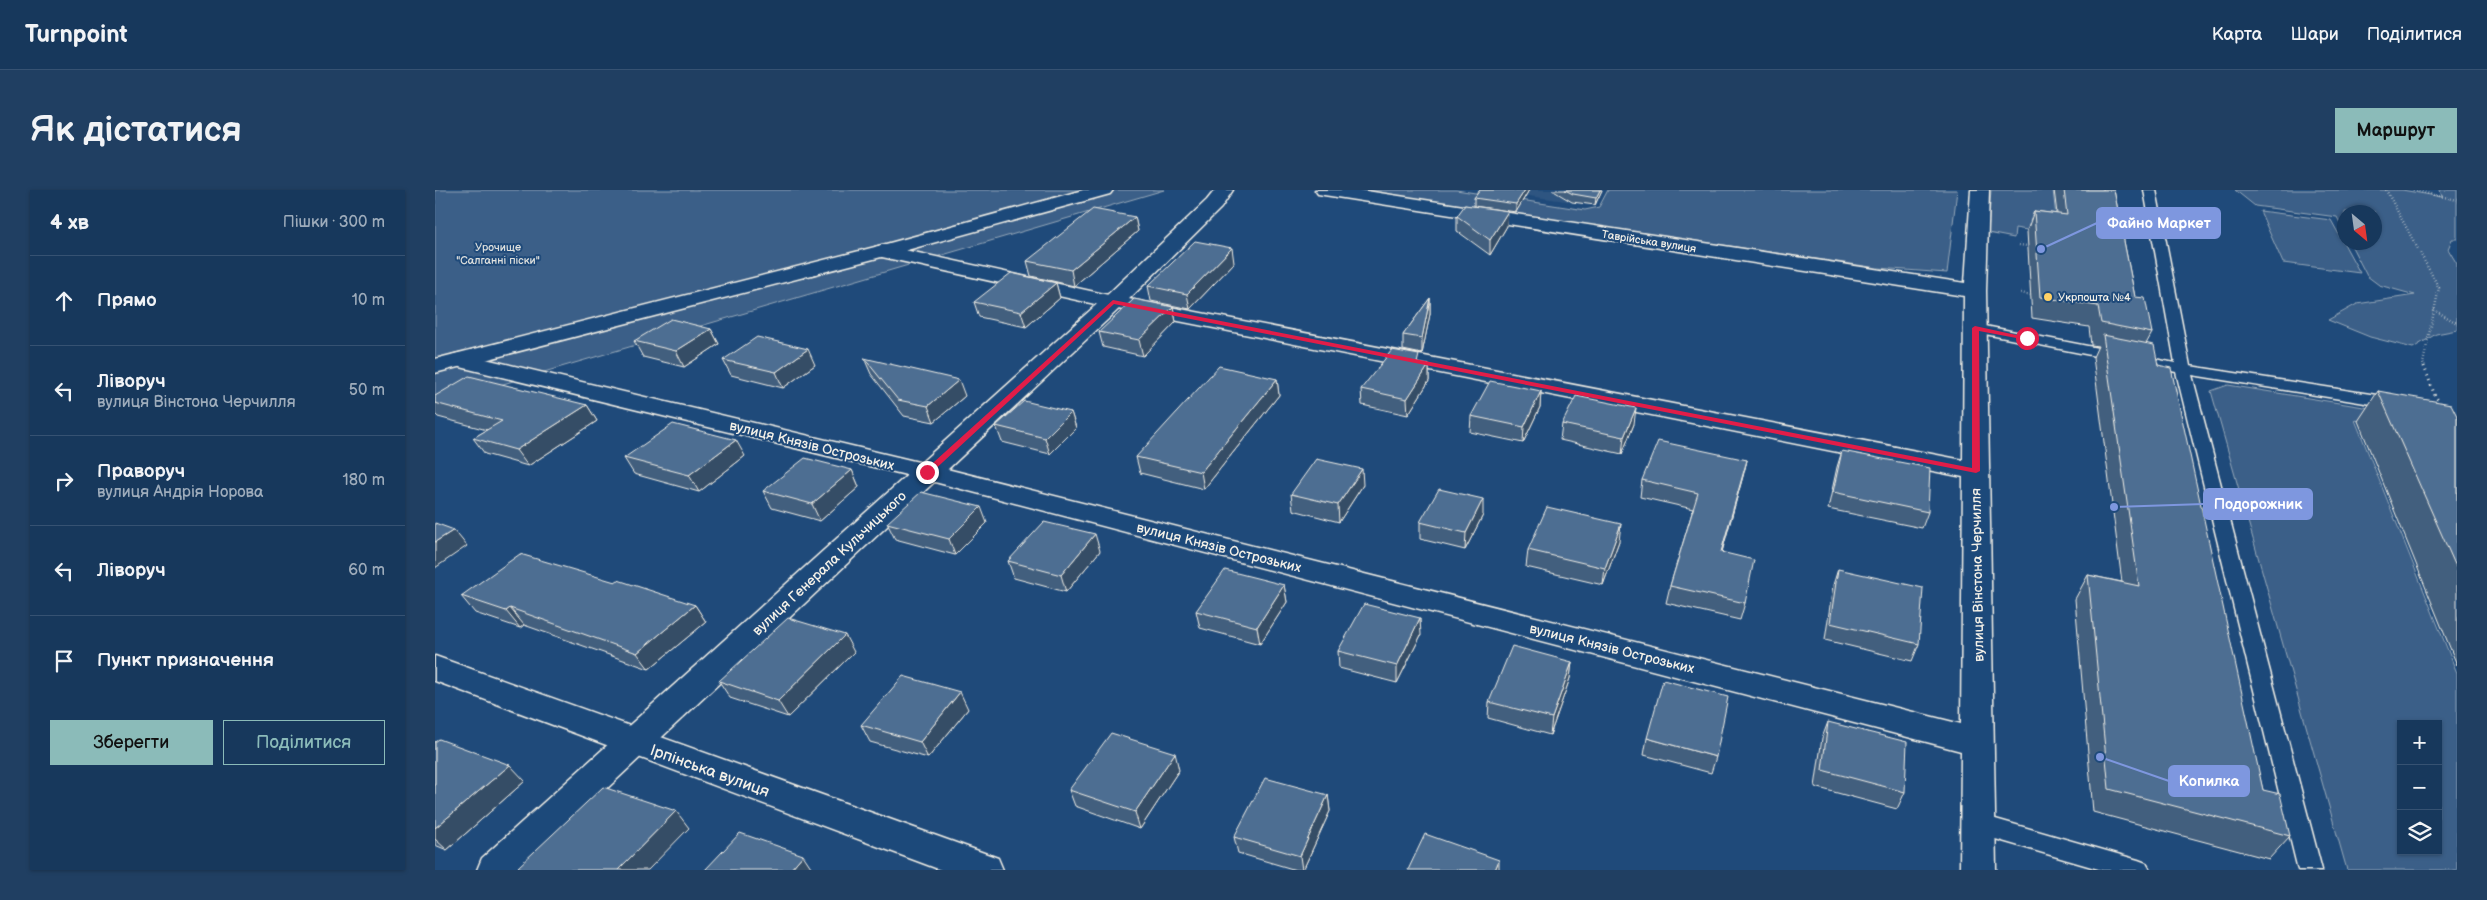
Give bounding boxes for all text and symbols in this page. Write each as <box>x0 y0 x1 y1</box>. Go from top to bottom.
text: Turnpoint <box>25 20 128 49</box>
text: Карта <box>2212 24 2262 45</box>
text: Шари <box>2290 24 2339 45</box>
text: Поділитися <box>2367 24 2462 45</box>
button: Маршрут <box>2335 108 2457 153</box>
text: Як дістатися <box>30 109 242 152</box>
north arrow <box>2337 205 2382 250</box>
callout: Файно Маркет <box>2097 208 2220 238</box>
text: 4 хв <box>50 210 89 235</box>
text: Пішки · 300 m <box>283 213 385 232</box>
text: Файно Маркет <box>2107 214 2212 233</box>
street label: Таврійська вулиця <box>1601 228 1697 255</box>
park label: Урочище "Салганні піски" <box>456 241 540 267</box>
icon: ahead <box>50 287 78 315</box>
text: Прямо <box>97 289 157 312</box>
text: 10 m <box>352 291 385 310</box>
marker: Укрпошта №4 <box>2042 291 2054 303</box>
place label: Укрпошта №4 <box>2058 291 2131 304</box>
route start <box>2016 327 2039 350</box>
text: Ліворуч <box>97 370 166 393</box>
icon: left <box>50 377 78 405</box>
text: 50 m <box>349 381 385 400</box>
text: вулиця Вінстона Черчилля <box>97 393 296 412</box>
street label: вулиця Князів Острозьких <box>728 417 897 474</box>
text: Праворуч <box>97 460 185 483</box>
route end <box>916 461 939 484</box>
icon: right <box>50 467 78 495</box>
text: 180 m <box>343 471 385 490</box>
text: вулиця Андрія Норова <box>97 483 263 502</box>
street label: вулиця Генерала Кульчицького <box>749 487 910 639</box>
street label: вулиця Вінстона Черчилля <box>1967 488 1988 662</box>
callout: Подорожник <box>2204 489 2312 519</box>
text: Подорожник <box>2214 495 2303 514</box>
street label: вулиця Князів Острозьких <box>1135 519 1304 576</box>
icon: left <box>50 557 78 585</box>
text: Ліворуч <box>97 559 166 582</box>
text: 60 m <box>348 561 385 580</box>
street label: вулиця Князів Острозьких <box>1528 620 1697 677</box>
icon: arrive <box>50 647 78 675</box>
text: Пункт призначення <box>97 649 274 672</box>
button: Зберегти <box>50 720 213 765</box>
button: Поділитися <box>223 720 385 765</box>
map controls <box>2397 720 2442 855</box>
button: + <box>2397 720 2442 765</box>
street label: Ірпінська вулиця <box>647 741 772 802</box>
button: − <box>2397 765 2442 810</box>
callout: Копилка <box>2169 766 2249 796</box>
text: Копилка <box>2179 772 2240 791</box>
button: layers <box>2397 810 2442 855</box>

